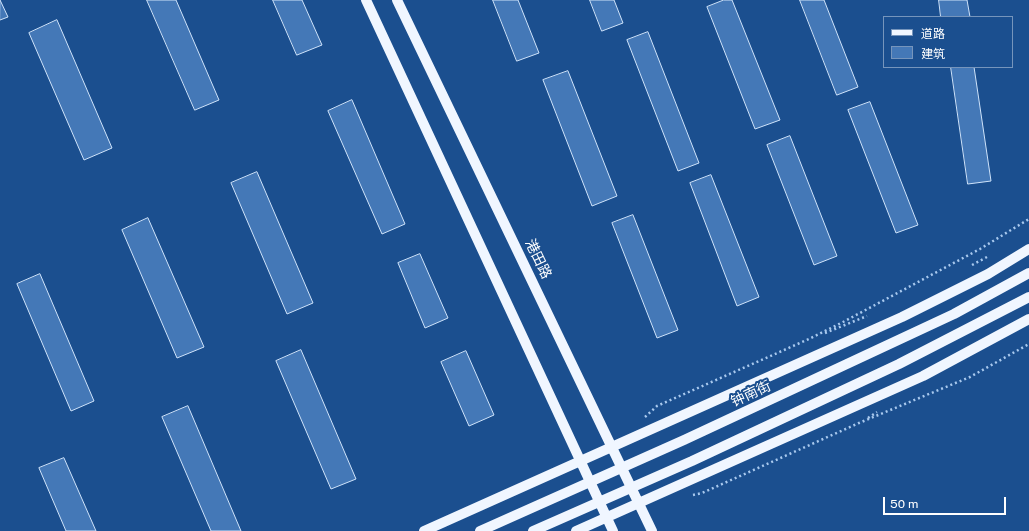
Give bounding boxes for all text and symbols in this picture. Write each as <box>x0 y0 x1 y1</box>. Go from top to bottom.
legend <box>883 16 1013 68</box>
text: 道路 <box>921 27 945 41</box>
text: 建筑 <box>921 47 945 61</box>
street label: 港田路 <box>521 236 555 282</box>
street label: 钟南街 <box>728 378 774 410</box>
scale bar <box>885 489 1008 515</box>
text: 50 m <box>890 497 918 511</box>

